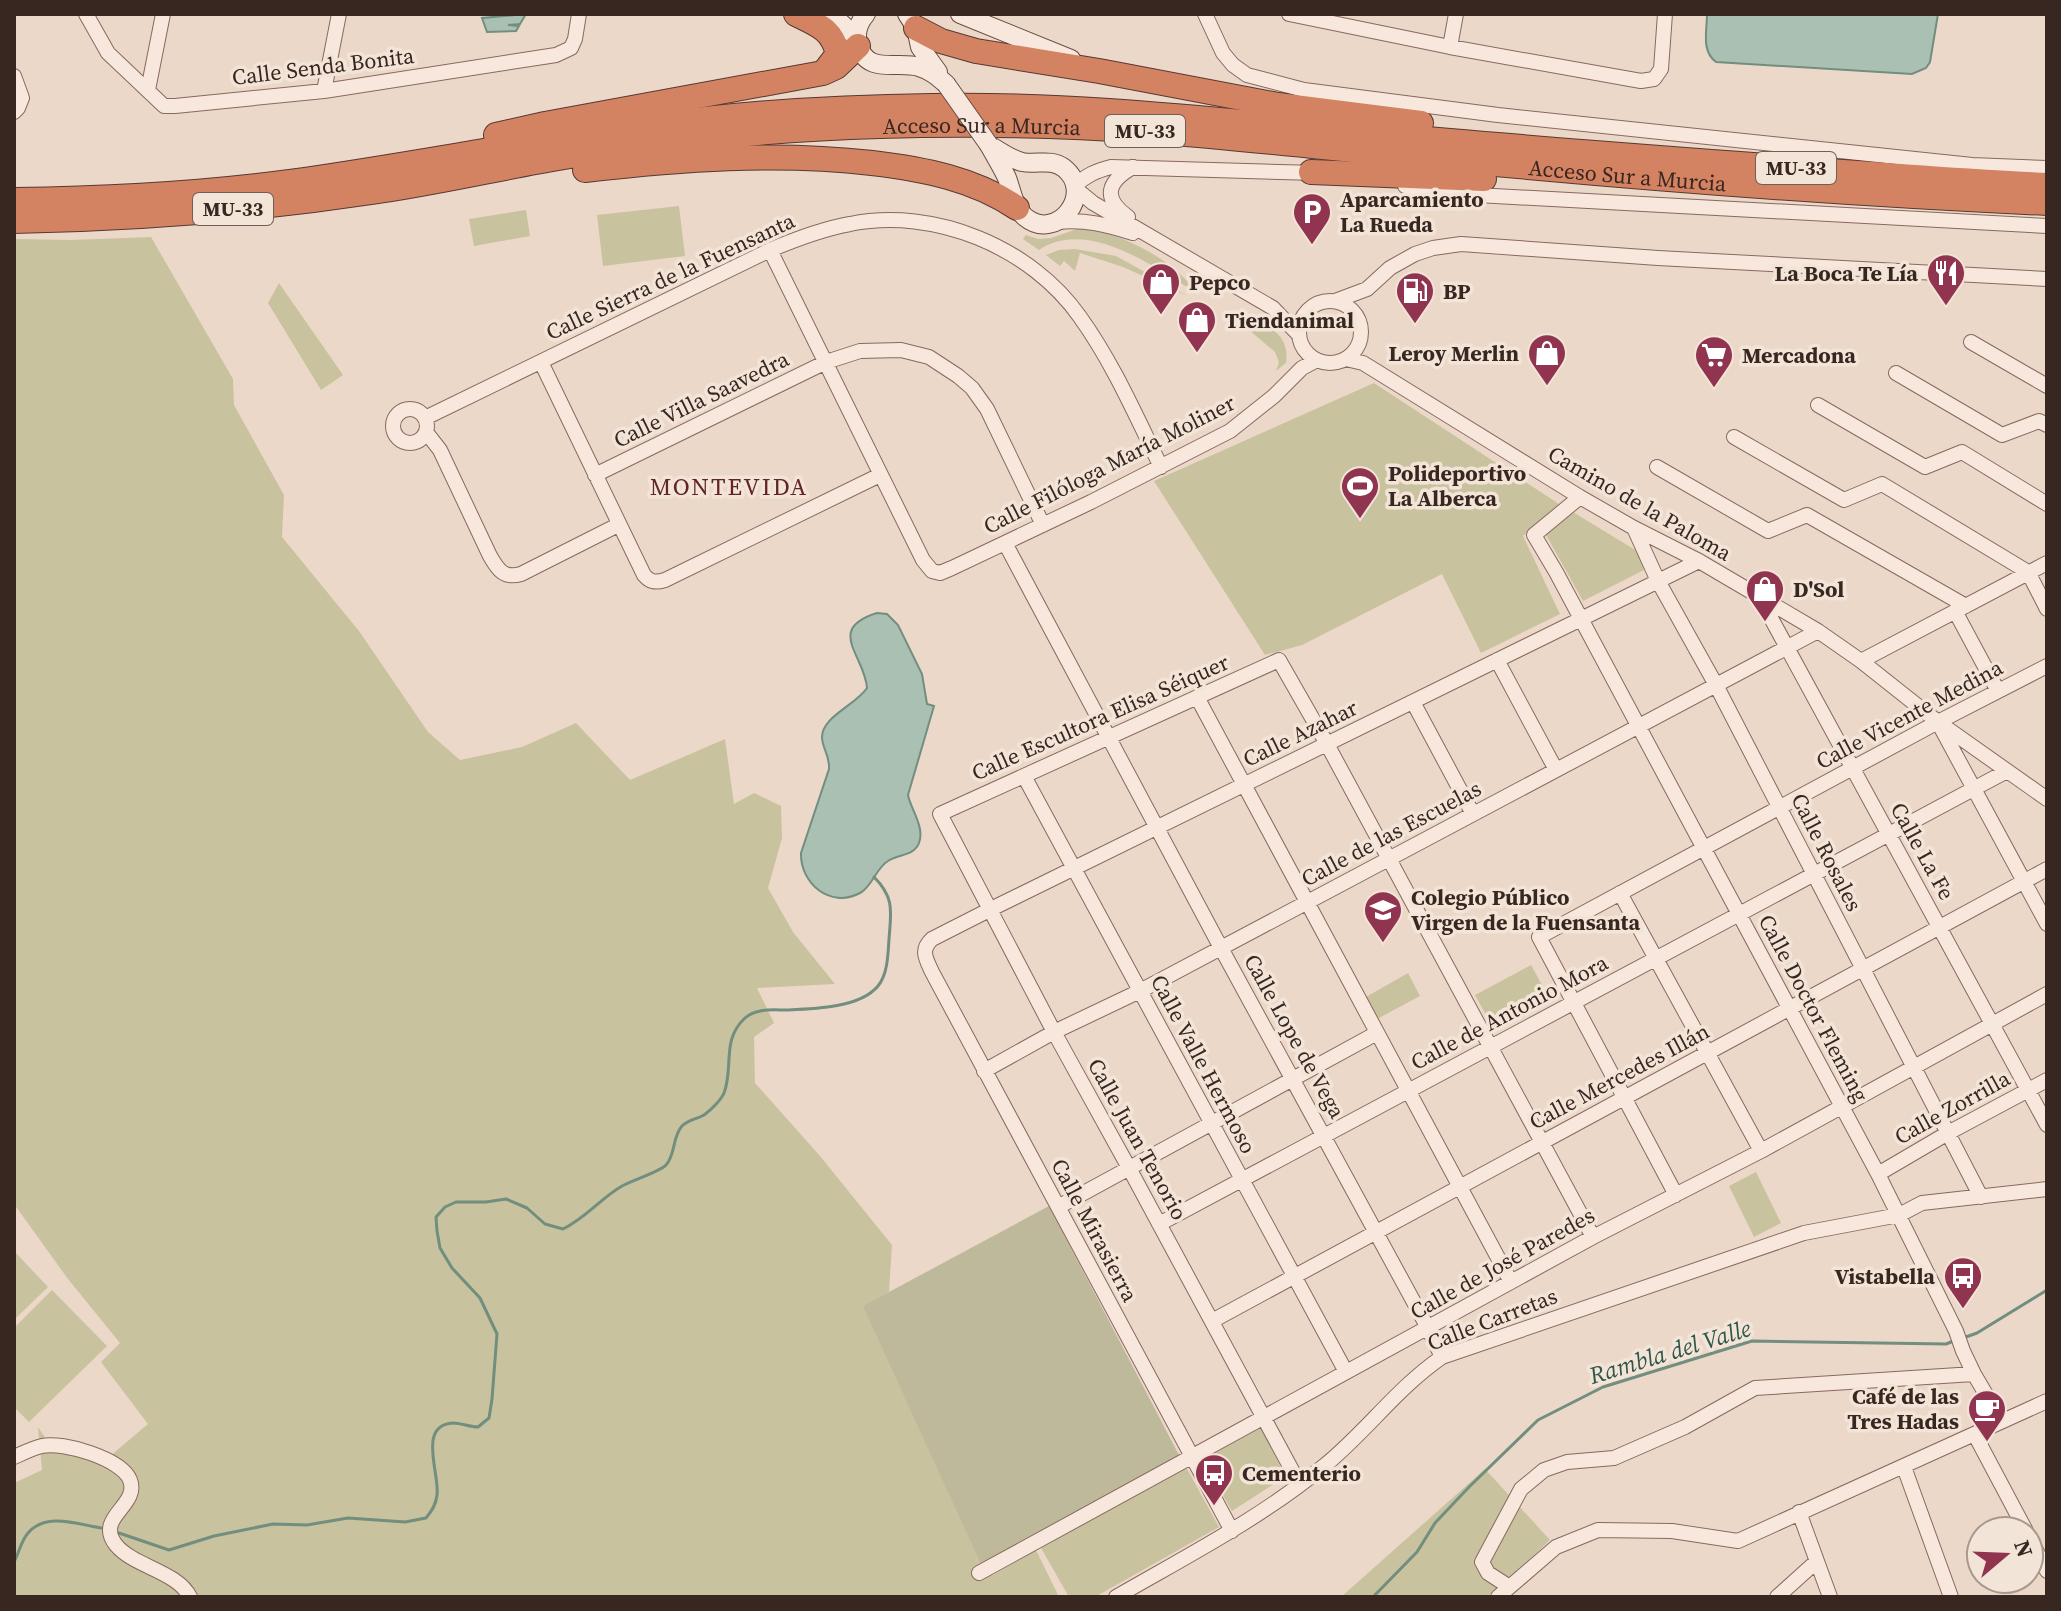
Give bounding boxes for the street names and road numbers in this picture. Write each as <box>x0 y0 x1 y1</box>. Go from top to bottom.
street label: Calle Senda Bonita <box>230 40 416 92</box>
street label: Acceso Sur a Murcia <box>882 110 1082 142</box>
road number: MU-33 <box>1105 115 1185 147</box>
street label: Acceso Sur a Murcia <box>1527 152 1728 199</box>
road number: MU-33 <box>1756 152 1836 184</box>
road number: MU-33 <box>193 193 273 225</box>
street label: Calle Sierra de la Fuensanta <box>541 205 800 347</box>
street label: Calle Villa Saavedra <box>608 343 794 454</box>
street label: Calle Filóloga María Moliner <box>978 387 1241 541</box>
street label: Camino de la Paloma <box>1543 438 1738 568</box>
street label: Calle Escultora Elisa Séiquer <box>967 646 1234 787</box>
street label: Calle Vicente Medina <box>1810 652 2008 776</box>
street label: Calle Azahar <box>1238 692 1363 774</box>
street label: Calle de las Escuelas <box>1296 773 1486 893</box>
street label: Calle Rosales <box>1784 788 1870 916</box>
street label: Calle La Fe <box>1884 797 1962 905</box>
street label: Calle Doctor Fleming <box>1752 909 1876 1107</box>
street label: Calle de Antonio Mora <box>1405 947 1614 1077</box>
street label: Calle Lope de Vega <box>1237 948 1353 1124</box>
street label: Calle Valle Hermoso <box>1144 969 1264 1159</box>
street label: Calle Mercedes Illán <box>1524 1016 1714 1136</box>
street label: Calle Juan Tenorio <box>1081 1053 1195 1225</box>
street label: Calle Zorrilla <box>1889 1062 2016 1151</box>
street label: Calle Mirasierra <box>1045 1153 1146 1308</box>
street label: Calle de José Paredes <box>1404 1200 1600 1326</box>
street label: Calle Carretas <box>1423 1280 1561 1358</box>

